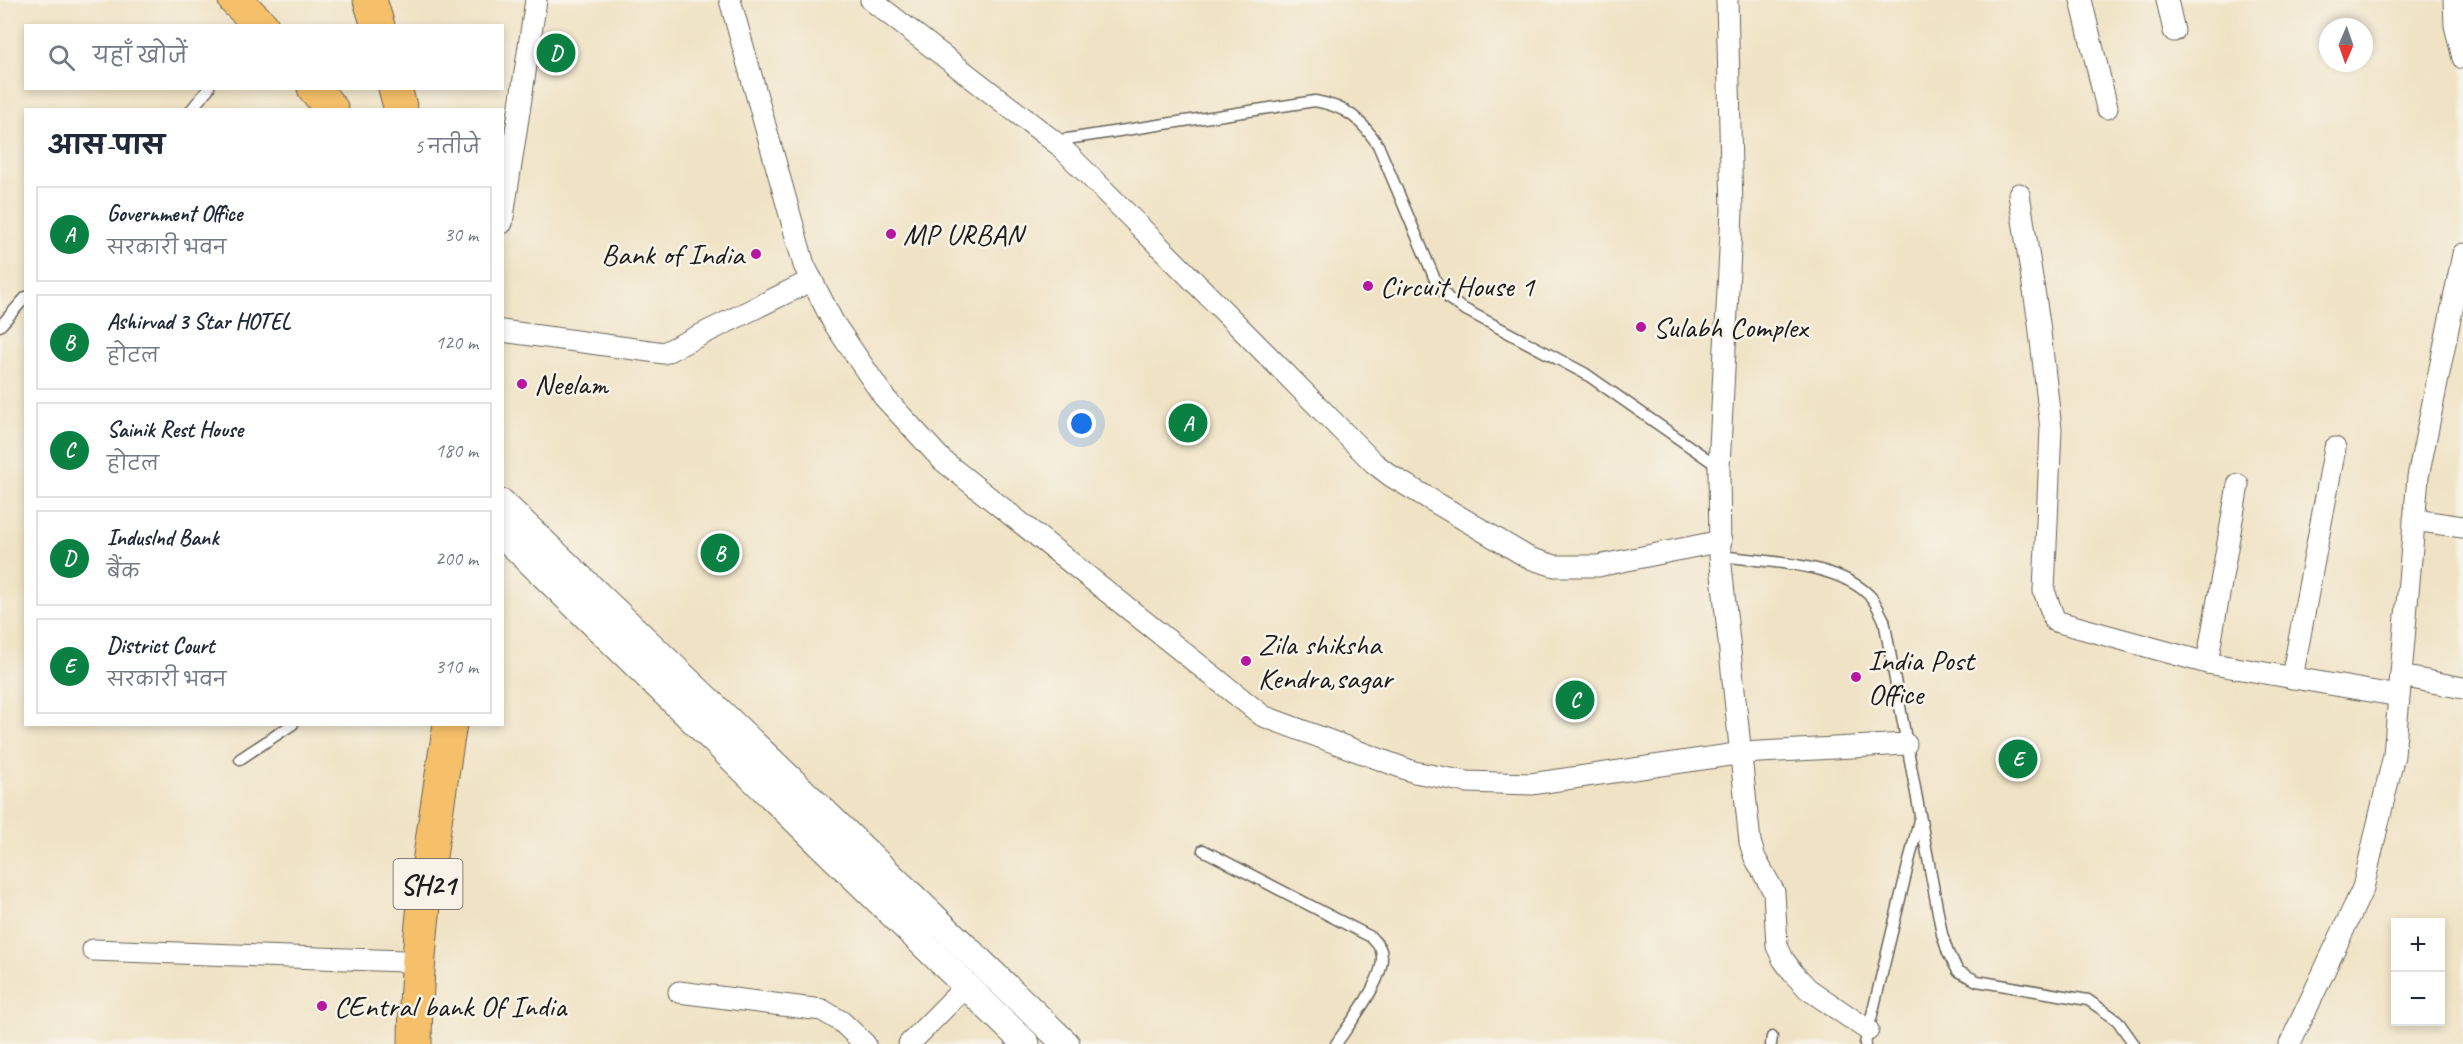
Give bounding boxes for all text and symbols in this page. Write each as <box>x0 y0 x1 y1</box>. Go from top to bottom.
north arrow <box>2319 18 2373 72</box>
search box <box>24 24 504 90</box>
pin: D <box>536 31 576 76</box>
icon: search <box>45 41 78 74</box>
text: यहाँ खोजें <box>93 42 187 70</box>
text: आस-पास <box>48 129 165 162</box>
text: 5 नतीजे <box>414 134 480 159</box>
text: Government Office <box>107 200 242 228</box>
place label: MP URBAN <box>903 215 1027 253</box>
text: A <box>64 222 75 247</box>
text: 30 m <box>444 222 478 247</box>
marker: MP URBAN <box>884 227 898 241</box>
text: सरकारी भवन <box>107 235 226 260</box>
place label: Bank of India <box>601 235 746 273</box>
marker: Bank of India <box>749 247 763 261</box>
place label: Circuit House 1 <box>1380 267 1536 305</box>
marker: Circuit House 1 <box>1361 279 1375 293</box>
text: Ashirvad 3 Star HOTEL <box>107 308 290 336</box>
place label: Sulabh Complex <box>1653 308 1810 346</box>
marker: Sulabh Complex <box>1634 320 1648 334</box>
text: B <box>64 330 75 355</box>
text: 120 m <box>435 330 478 355</box>
text: होटल <box>107 343 159 368</box>
place label: Neelam <box>534 365 609 403</box>
marker: Neelam <box>515 377 529 391</box>
pin: A <box>1168 400 1208 446</box>
your location <box>1067 409 1096 438</box>
text: Sainik Rest House <box>107 416 243 444</box>
text: C <box>65 438 74 463</box>
text: 180 m <box>435 438 478 463</box>
text: होटल <box>107 451 159 476</box>
text: Induslnd Bank <box>107 524 218 552</box>
pin: B <box>700 530 740 576</box>
text: D <box>64 546 75 571</box>
text: 200 m <box>435 546 478 571</box>
text: बैंक <box>107 559 140 584</box>
place label: Zila shiksha Kendra,sagar <box>1258 625 1395 697</box>
text: District Court <box>107 632 214 660</box>
place label: India Post Office <box>1868 641 1977 713</box>
text: E <box>64 654 75 679</box>
text: 310 m <box>435 654 478 679</box>
marker: Zila shiksha Kendra,sagar <box>1239 654 1253 668</box>
text: सरकारी भवन <box>107 667 226 692</box>
marker: India Post Office <box>1849 670 1863 684</box>
pin: C <box>1556 678 1594 722</box>
pin: E <box>1998 736 2038 782</box>
road number: SH21 <box>394 859 462 909</box>
map controls <box>2391 918 2445 1026</box>
button: + <box>2391 918 2445 972</box>
button: − <box>2391 972 2445 1026</box>
place label: CEntral bank Of India <box>334 987 568 1025</box>
marker: CEntral bank Of India <box>315 999 329 1013</box>

